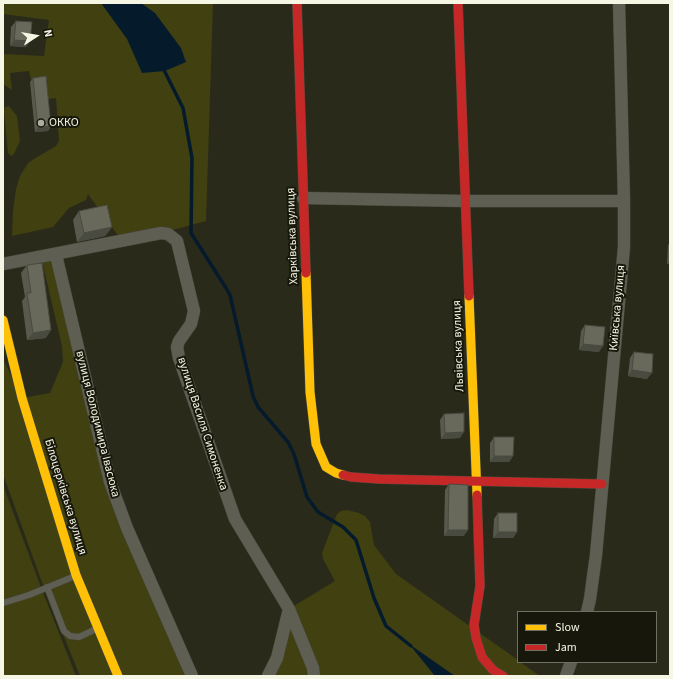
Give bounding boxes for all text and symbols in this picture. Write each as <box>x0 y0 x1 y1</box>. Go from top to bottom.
north arrow <box>16 16 56 56</box>
text: N <box>40 28 56 39</box>
place label: ОККО <box>49 116 79 130</box>
marker: ОККО <box>36 118 46 128</box>
street label: Харківська вулиця <box>284 187 302 285</box>
street label: Київська вулиця <box>607 265 629 351</box>
street label: Львівська вулиця <box>450 300 468 392</box>
street label: вулиця Володимира Івасюка <box>72 349 122 499</box>
street label: вулиця Василя Симоненка <box>174 356 230 492</box>
street label: Білоцерківська вулиця <box>41 437 89 557</box>
legend <box>517 611 657 663</box>
text: Slow <box>555 619 580 636</box>
text: Jam <box>555 639 577 656</box>

